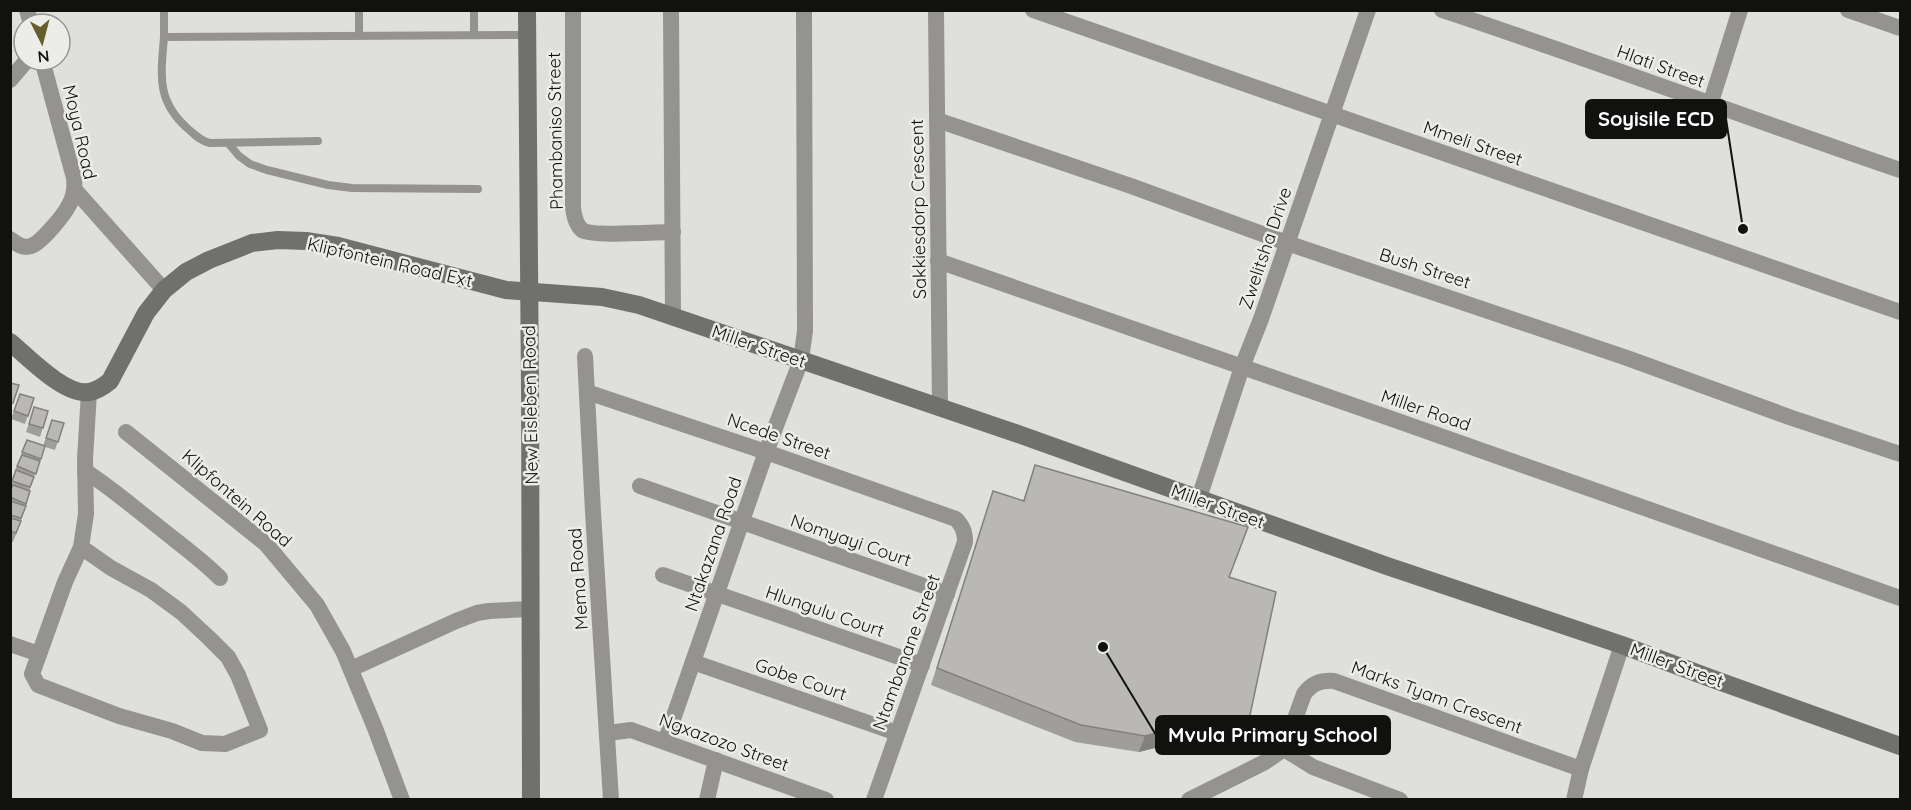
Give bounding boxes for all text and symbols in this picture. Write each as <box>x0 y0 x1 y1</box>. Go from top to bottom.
north arrow <box>12 12 72 72</box>
street label: Hlati Street <box>1614 39 1708 93</box>
text: N <box>37 46 50 67</box>
street label: Phambaniso Street <box>542 52 568 210</box>
street label: Moya Road <box>58 82 102 182</box>
callout: Soyisile ECD <box>1586 100 1726 138</box>
text: Soyisile ECD <box>1598 106 1714 131</box>
street label: Mmeli Street <box>1420 115 1526 171</box>
street label: Sakkiesdorp Crescent <box>905 119 931 299</box>
street label: Zwelitsha Drive <box>1233 184 1297 312</box>
street label: Klipfontein Road Ext <box>305 232 475 292</box>
street label: Bush Street <box>1376 242 1474 294</box>
street label: Miller Street <box>709 319 809 373</box>
street label: New Eisleben Road <box>517 325 543 485</box>
street label: Miller Road <box>1378 384 1474 436</box>
street label: Ncede Street <box>724 408 834 464</box>
street label: Klipfontein Road <box>177 444 297 552</box>
street label: Ntakazana Road <box>679 474 747 614</box>
street label: Miller Street <box>1168 478 1268 534</box>
street label: Nomyayi Court <box>788 509 914 571</box>
street label: Mema Road <box>563 527 593 631</box>
street label: Ntambanane Street <box>867 571 945 733</box>
street label: Hlungulu Court <box>763 580 887 642</box>
street label: Miller Street <box>1627 637 1727 693</box>
street label: Gobe Court <box>752 653 850 705</box>
street label: Marks Tyam Crescent <box>1348 655 1526 739</box>
street label: Ngxazozo Street <box>656 708 792 776</box>
callout: Mvula Primary School <box>1156 716 1390 754</box>
text: Mvula Primary School <box>1168 722 1378 747</box>

